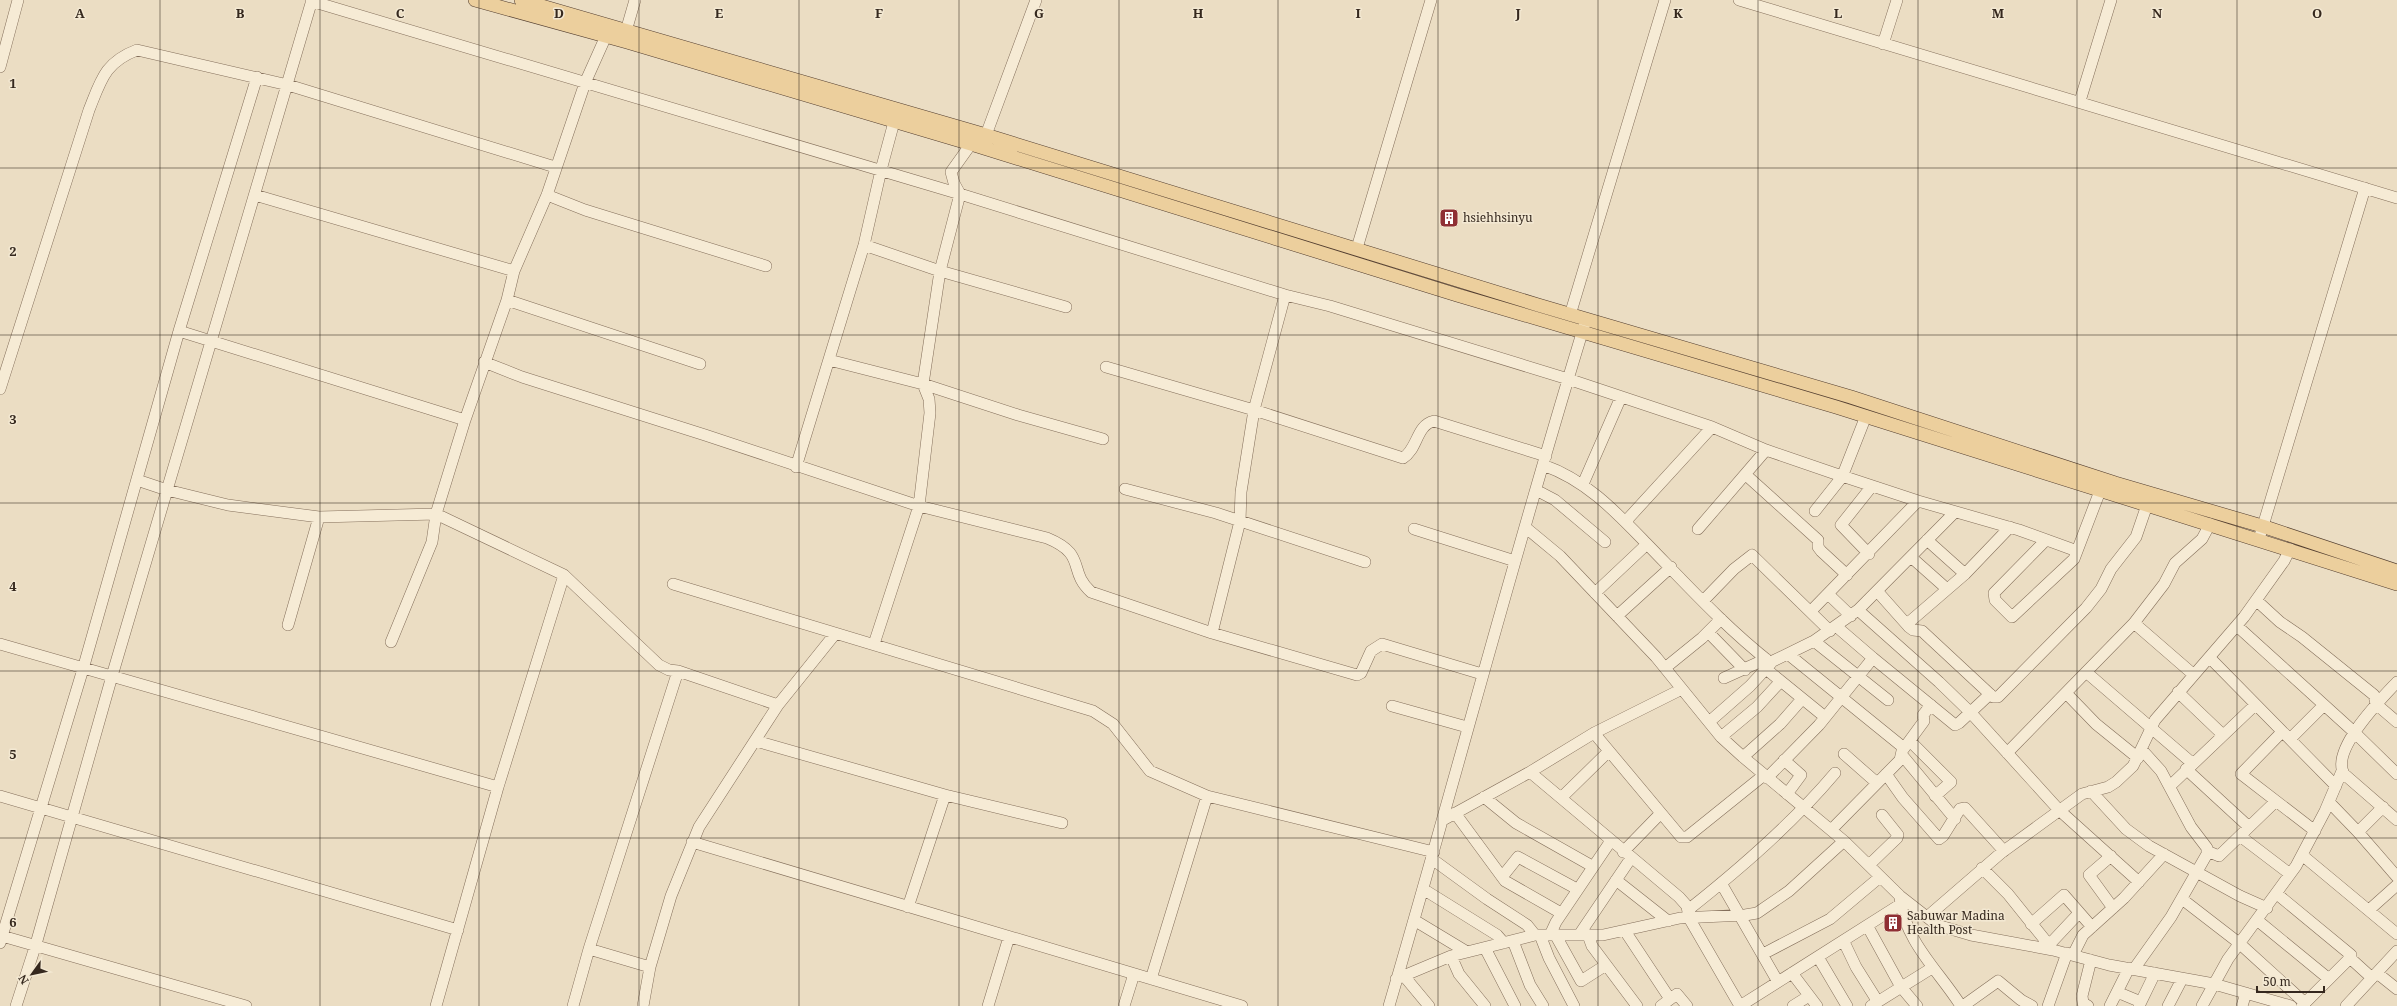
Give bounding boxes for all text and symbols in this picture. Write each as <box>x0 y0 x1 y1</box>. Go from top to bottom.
text: A <box>75 4 85 22</box>
text: B <box>236 4 245 22</box>
text: C <box>396 4 405 22</box>
text: D <box>554 4 564 22</box>
text: E <box>715 4 724 22</box>
text: F <box>875 4 883 22</box>
text: G <box>1034 4 1044 22</box>
text: H <box>1193 4 1204 22</box>
text: I <box>1355 4 1361 22</box>
text: J <box>1514 4 1521 22</box>
text: K <box>1673 4 1683 22</box>
text: L <box>1834 4 1843 22</box>
text: M <box>1992 4 2005 22</box>
text: N <box>2152 4 2163 22</box>
text: O <box>2312 4 2322 22</box>
text: 1 <box>9 74 17 92</box>
building icon: hsiehhsinyu <box>1438 207 1460 229</box>
place label: hsiehhsinyu <box>1463 209 1533 226</box>
text: 2 <box>9 242 17 260</box>
text: 3 <box>9 410 17 428</box>
text: 4 <box>9 577 17 595</box>
text: 5 <box>9 745 17 763</box>
place label: Sabuwar Madina Health Post <box>1907 907 2005 938</box>
building icon: Sabuwar Madina Health Post <box>1882 912 1904 934</box>
text: 6 <box>9 913 17 931</box>
north arrow <box>12 954 52 994</box>
scale bar <box>2257 968 2324 994</box>
text: N <box>14 972 32 987</box>
text: 50 m <box>2263 973 2291 990</box>

